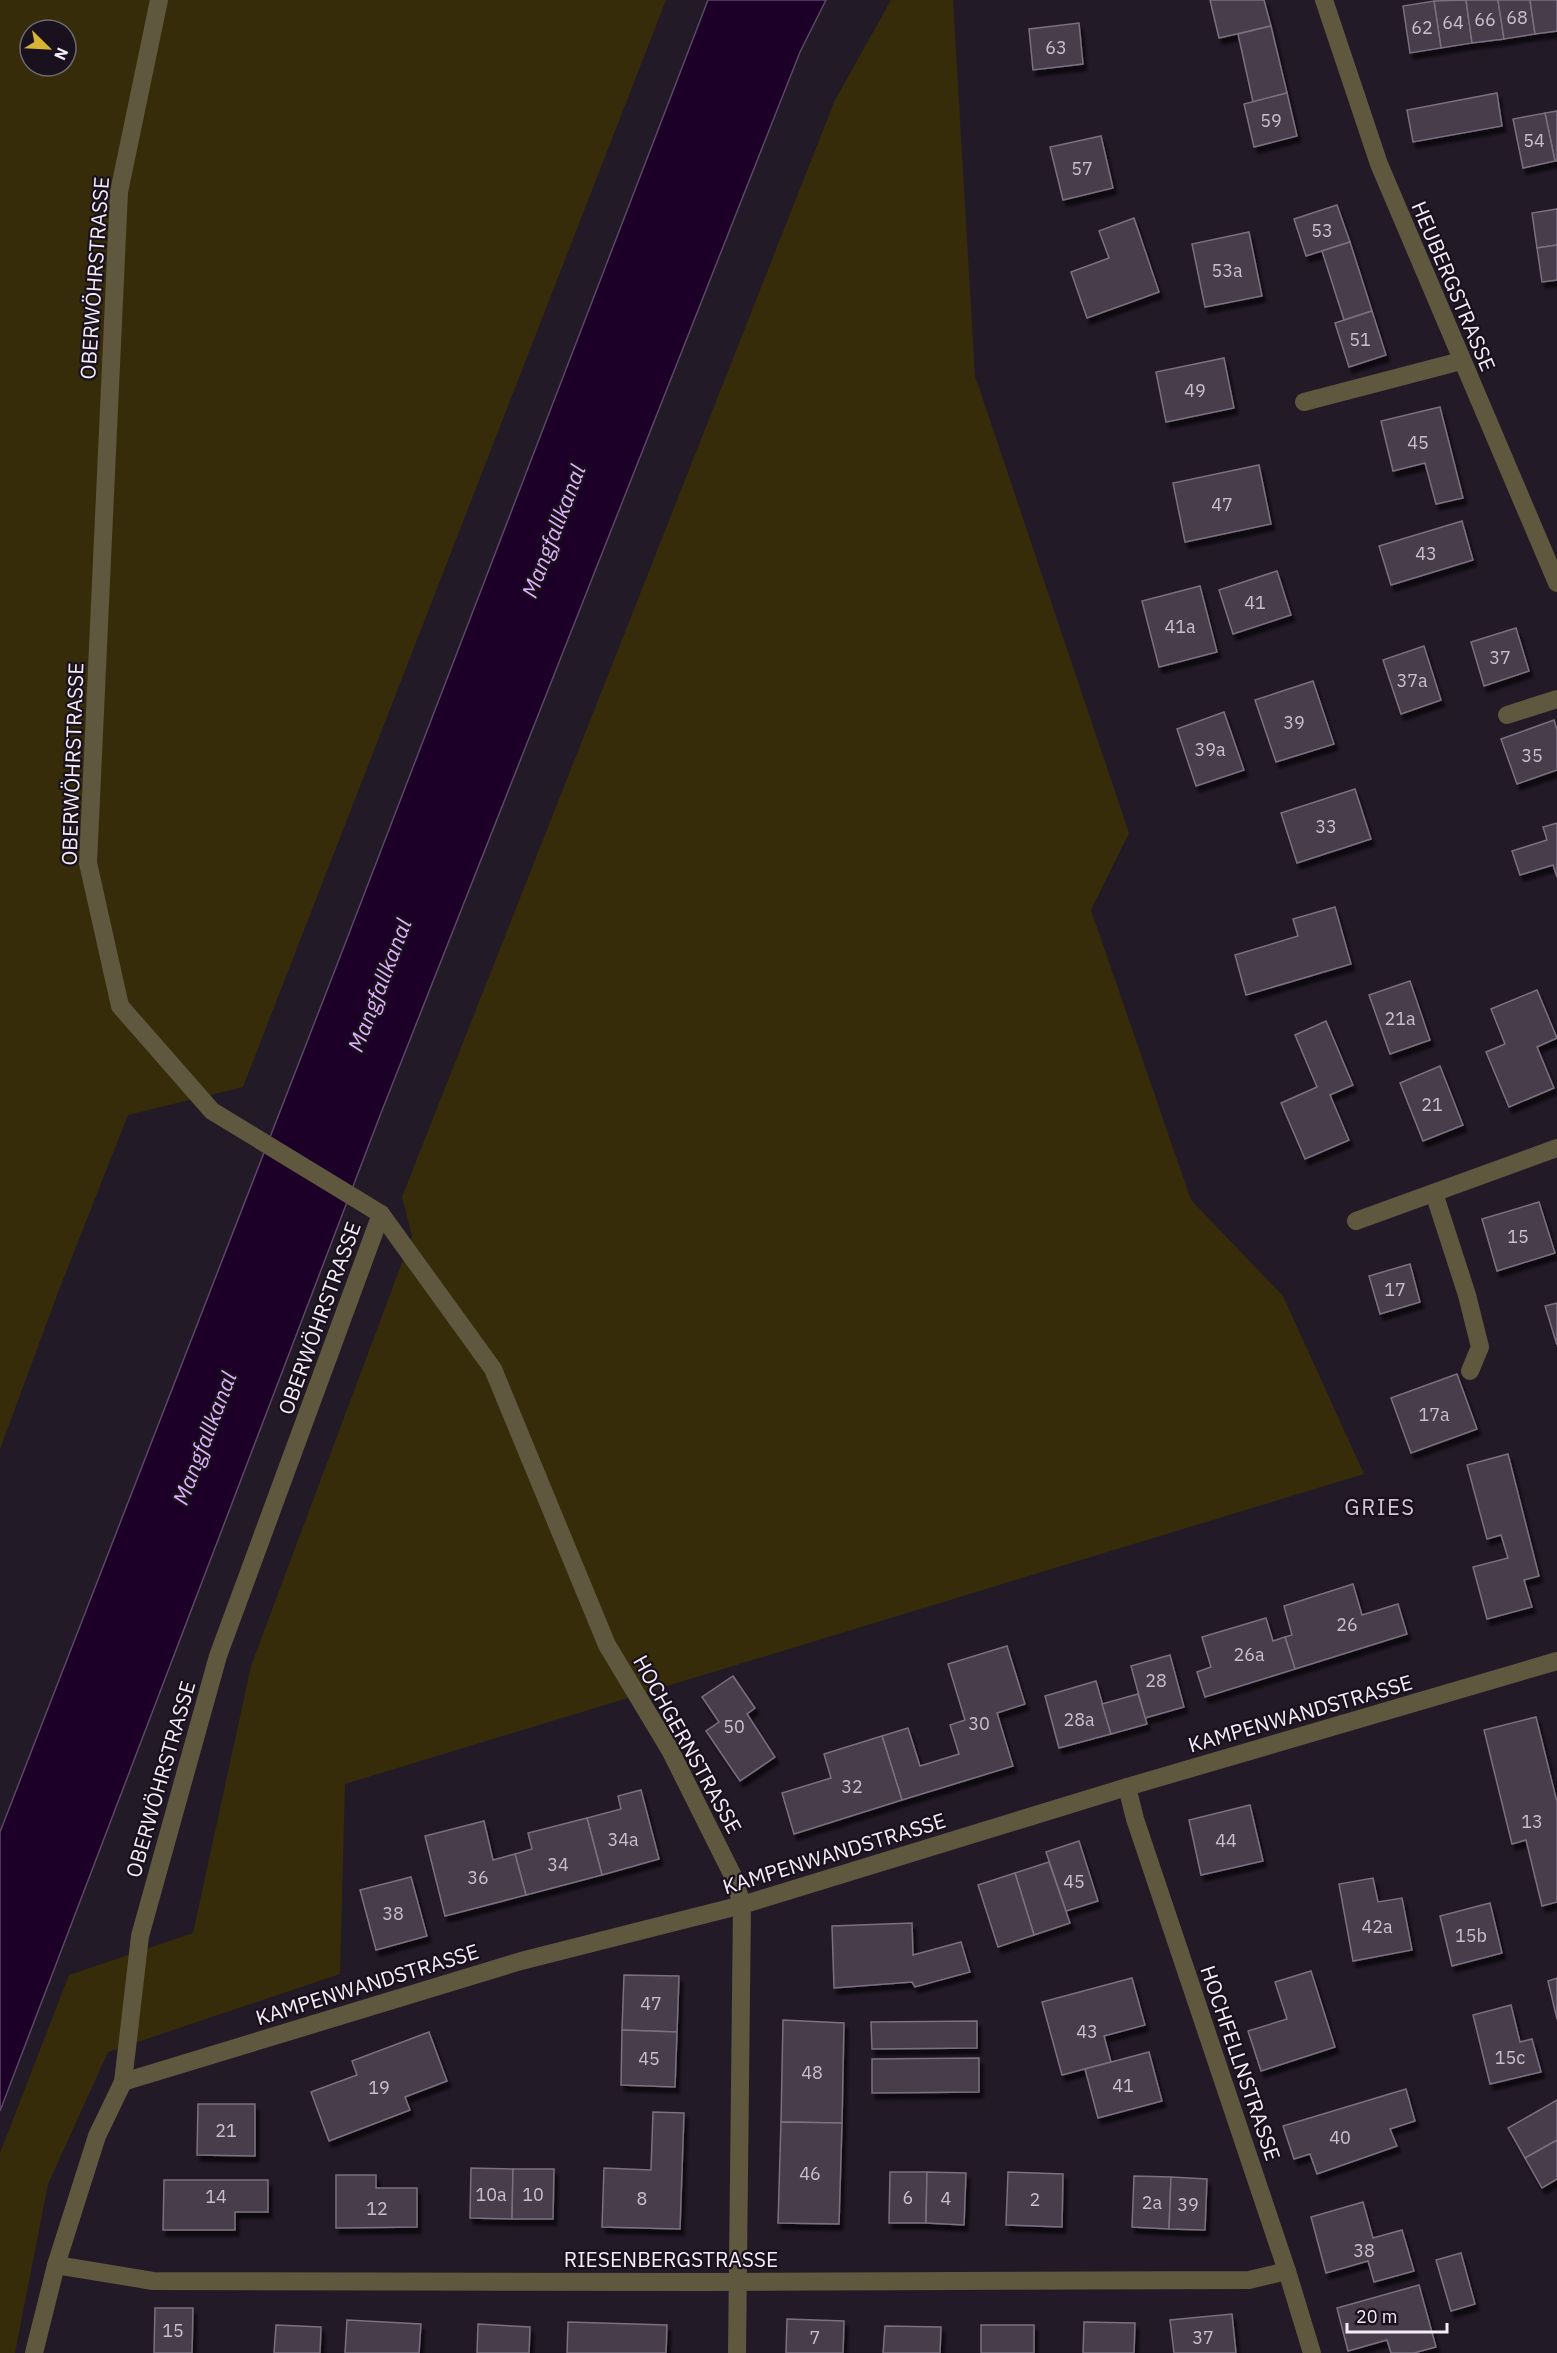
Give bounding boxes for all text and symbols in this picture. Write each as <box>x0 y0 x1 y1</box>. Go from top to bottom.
house number: 68 <box>1506 6 1528 29</box>
house number: 66 <box>1474 8 1496 31</box>
house number: 64 <box>1442 11 1464 34</box>
house number: 62 <box>1411 16 1433 39</box>
north arrow <box>18 18 78 78</box>
house number: 63 <box>1045 36 1067 59</box>
text: N <box>50 45 73 63</box>
house number: 59 <box>1260 109 1282 132</box>
house number: 54 <box>1523 129 1545 152</box>
house number: 57 <box>1071 157 1093 180</box>
street label: OBERWÖHRSTRASSE <box>73 176 115 380</box>
street label: HEUBERGSTRASSE <box>1405 197 1503 375</box>
house number: 53 <box>1311 219 1333 242</box>
house number: 53a <box>1211 259 1243 282</box>
house number: 51 <box>1349 328 1371 351</box>
house number: 49 <box>1184 379 1206 402</box>
house number: 45 <box>1407 431 1429 454</box>
water label: Mangfallkanal <box>514 460 592 602</box>
house number: 47 <box>1211 493 1233 516</box>
house number: 43 <box>1415 542 1437 565</box>
house number: 41 <box>1244 591 1266 614</box>
house number: 41a <box>1164 615 1196 638</box>
house number: 37 <box>1489 646 1511 669</box>
street label: OBERWÖHRSTRASSE <box>54 662 90 866</box>
house number: 37a <box>1396 669 1428 692</box>
house number: 39 <box>1283 711 1305 734</box>
house number: 39a <box>1194 738 1226 761</box>
house number: 35 <box>1521 744 1543 767</box>
house number: 33 <box>1315 815 1337 838</box>
water label: Mangfallkanal <box>340 914 418 1056</box>
house number: 21a <box>1384 1007 1416 1030</box>
house number: 21 <box>1421 1093 1443 1116</box>
street label: OBERWÖHRSTRASSE <box>271 1218 367 1418</box>
house number: 15 <box>1507 1225 1529 1248</box>
house number: 17 <box>1384 1278 1406 1301</box>
water label: Mangfallkanal <box>165 1367 243 1509</box>
house number: 17a <box>1418 1403 1450 1426</box>
district label: GRIES <box>1344 1492 1416 1521</box>
house number: 26 <box>1336 1613 1358 1636</box>
house number: 26a <box>1233 1643 1265 1666</box>
street label: HOCHGERNSTRASSE <box>627 1650 749 1838</box>
street label: KAMPENWANDSTRASSE <box>1185 1668 1415 1758</box>
house number: 28 <box>1145 1669 1167 1692</box>
street label: OBERWÖHRSTRASSE <box>119 1677 201 1881</box>
house number: 28a <box>1063 1708 1095 1731</box>
house number: 30 <box>968 1712 990 1735</box>
house number: 50 <box>723 1715 745 1738</box>
house number: 32 <box>841 1775 863 1798</box>
street label: KAMPENWANDSTRASSE <box>719 1806 949 1900</box>
house number: 13 <box>1521 1810 1543 1833</box>
house number: 34a <box>607 1828 639 1851</box>
house number: 44 <box>1215 1829 1237 1852</box>
house number: 34 <box>547 1853 569 1876</box>
house number: 36 <box>467 1866 489 1889</box>
house number: 45 <box>1063 1870 1085 1893</box>
house number: 38 <box>382 1902 404 1925</box>
house number: 42a <box>1361 1915 1393 1938</box>
house number: 15b <box>1455 1924 1487 1947</box>
street label: KAMPENWANDSTRASSE <box>252 1937 482 2031</box>
street label: HOCHFELLNSTRASSE <box>1194 1962 1288 2164</box>
house number: 47 <box>640 1992 662 2015</box>
house number: 43 <box>1076 2020 1098 2043</box>
house number: 15c <box>1495 2046 1525 2069</box>
house number: 45 <box>638 2047 660 2070</box>
house number: 48 <box>801 2061 823 2084</box>
house number: 41 <box>1112 2074 1134 2097</box>
house number: 19 <box>368 2076 390 2099</box>
house number: 21 <box>215 2119 237 2142</box>
house number: 40 <box>1329 2126 1351 2149</box>
house number: 46 <box>799 2162 821 2185</box>
house number: 10a <box>475 2183 507 2206</box>
house number: 10 <box>522 2183 544 2206</box>
house number: 14 <box>205 2185 227 2208</box>
house number: 6 <box>903 2186 913 2209</box>
house number: 8 <box>637 2187 647 2210</box>
house number: 4 <box>941 2187 952 2210</box>
house number: 2 <box>1030 2188 1040 2211</box>
house number: 2a <box>1142 2191 1163 2214</box>
house number: 39 <box>1177 2193 1199 2216</box>
house number: 12 <box>366 2197 388 2220</box>
house number: 38 <box>1353 2239 1375 2262</box>
street label: RIESENBERGSTRASSE <box>564 2245 778 2273</box>
scale bar <box>1347 2296 1448 2334</box>
text: 20 m <box>1356 2305 1398 2328</box>
house number: 15 <box>162 2319 184 2342</box>
house number: 7 <box>810 2326 820 2349</box>
house number: 37 <box>1192 2326 1214 2349</box>

